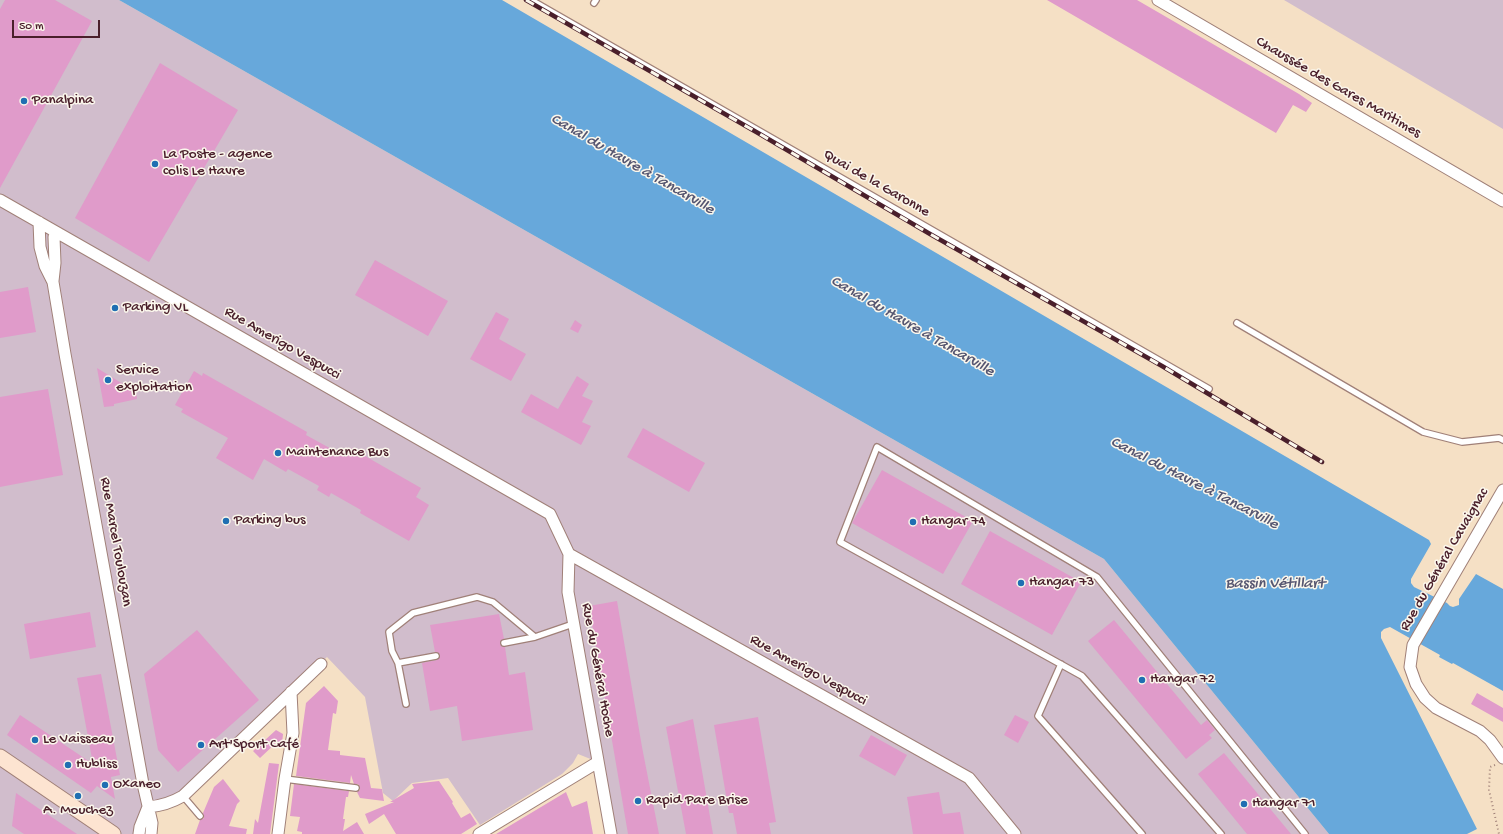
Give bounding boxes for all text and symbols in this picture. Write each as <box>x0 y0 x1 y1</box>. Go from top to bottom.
scale bar <box>14 12 102 38</box>
text: 50 m <box>19 20 44 34</box>
street label: Chaussée des Gares Maritimes <box>1252 33 1424 143</box>
place label: Panalpina <box>32 92 93 110</box>
marker: Panalpina <box>19 96 29 106</box>
water label: Canal du Havre à Tancarville <box>547 110 717 220</box>
place label: La Poste - agence colis Le Havre <box>163 146 272 181</box>
street label: Quai de la Garonne <box>819 146 933 222</box>
marker: La Poste - agence colis Le Havre <box>150 159 160 169</box>
water label: Canal du Havre à Tancarville <box>827 272 997 382</box>
place label: Parking VL <box>123 299 188 317</box>
marker: Parking VL <box>110 303 120 313</box>
street label: Rue Amerigo Vespucci <box>221 303 343 385</box>
place label: Service exploitation <box>116 362 192 397</box>
marker: Service exploitation <box>103 375 113 385</box>
water label: Canal du Havre à Tancarville <box>1107 433 1281 535</box>
place label: Maintenance Bus <box>286 444 388 462</box>
marker: Maintenance Bus <box>273 448 283 458</box>
street label: Rue Marcel Toulouzan <box>95 476 135 608</box>
street label: Rue du Général Cavaignac <box>1397 485 1493 635</box>
place label: Parking bus <box>234 512 306 530</box>
place label: Hangar 74 <box>921 513 986 531</box>
marker: Parking bus <box>221 516 231 526</box>
marker: Hangar 74 <box>908 517 918 527</box>
place label: Hangar 73 <box>1029 574 1094 592</box>
water label: Bassin Vétillart <box>1226 575 1324 595</box>
marker: Hangar 73 <box>1016 578 1026 588</box>
street label: Rue du Général Hoche <box>576 602 618 738</box>
street label: Rue Amerigo Vespucci <box>746 631 870 711</box>
place label: Hangar 72 <box>1150 671 1215 689</box>
marker: Hangar 72 <box>1137 675 1147 685</box>
place label: Le Vaisseau <box>43 731 114 749</box>
marker: Le Vaisseau <box>30 735 40 745</box>
place label: Art'Sport Café <box>209 736 299 754</box>
marker: Art'Sport Café <box>196 740 206 750</box>
place label: Hubliss <box>76 756 117 774</box>
marker: Hubliss <box>63 760 73 770</box>
place label: Oxaneo <box>113 776 161 794</box>
marker: Oxaneo <box>100 780 110 790</box>
marker: A. Mouchez <box>73 791 83 801</box>
place label: Rapid Pare Brise <box>646 792 748 810</box>
place label: Hangar 71 <box>1252 795 1316 813</box>
marker: Rapid Pare Brise <box>633 796 643 806</box>
marker: Hangar 71 <box>1239 799 1249 809</box>
place label: A. Mouchez <box>43 802 113 820</box>

